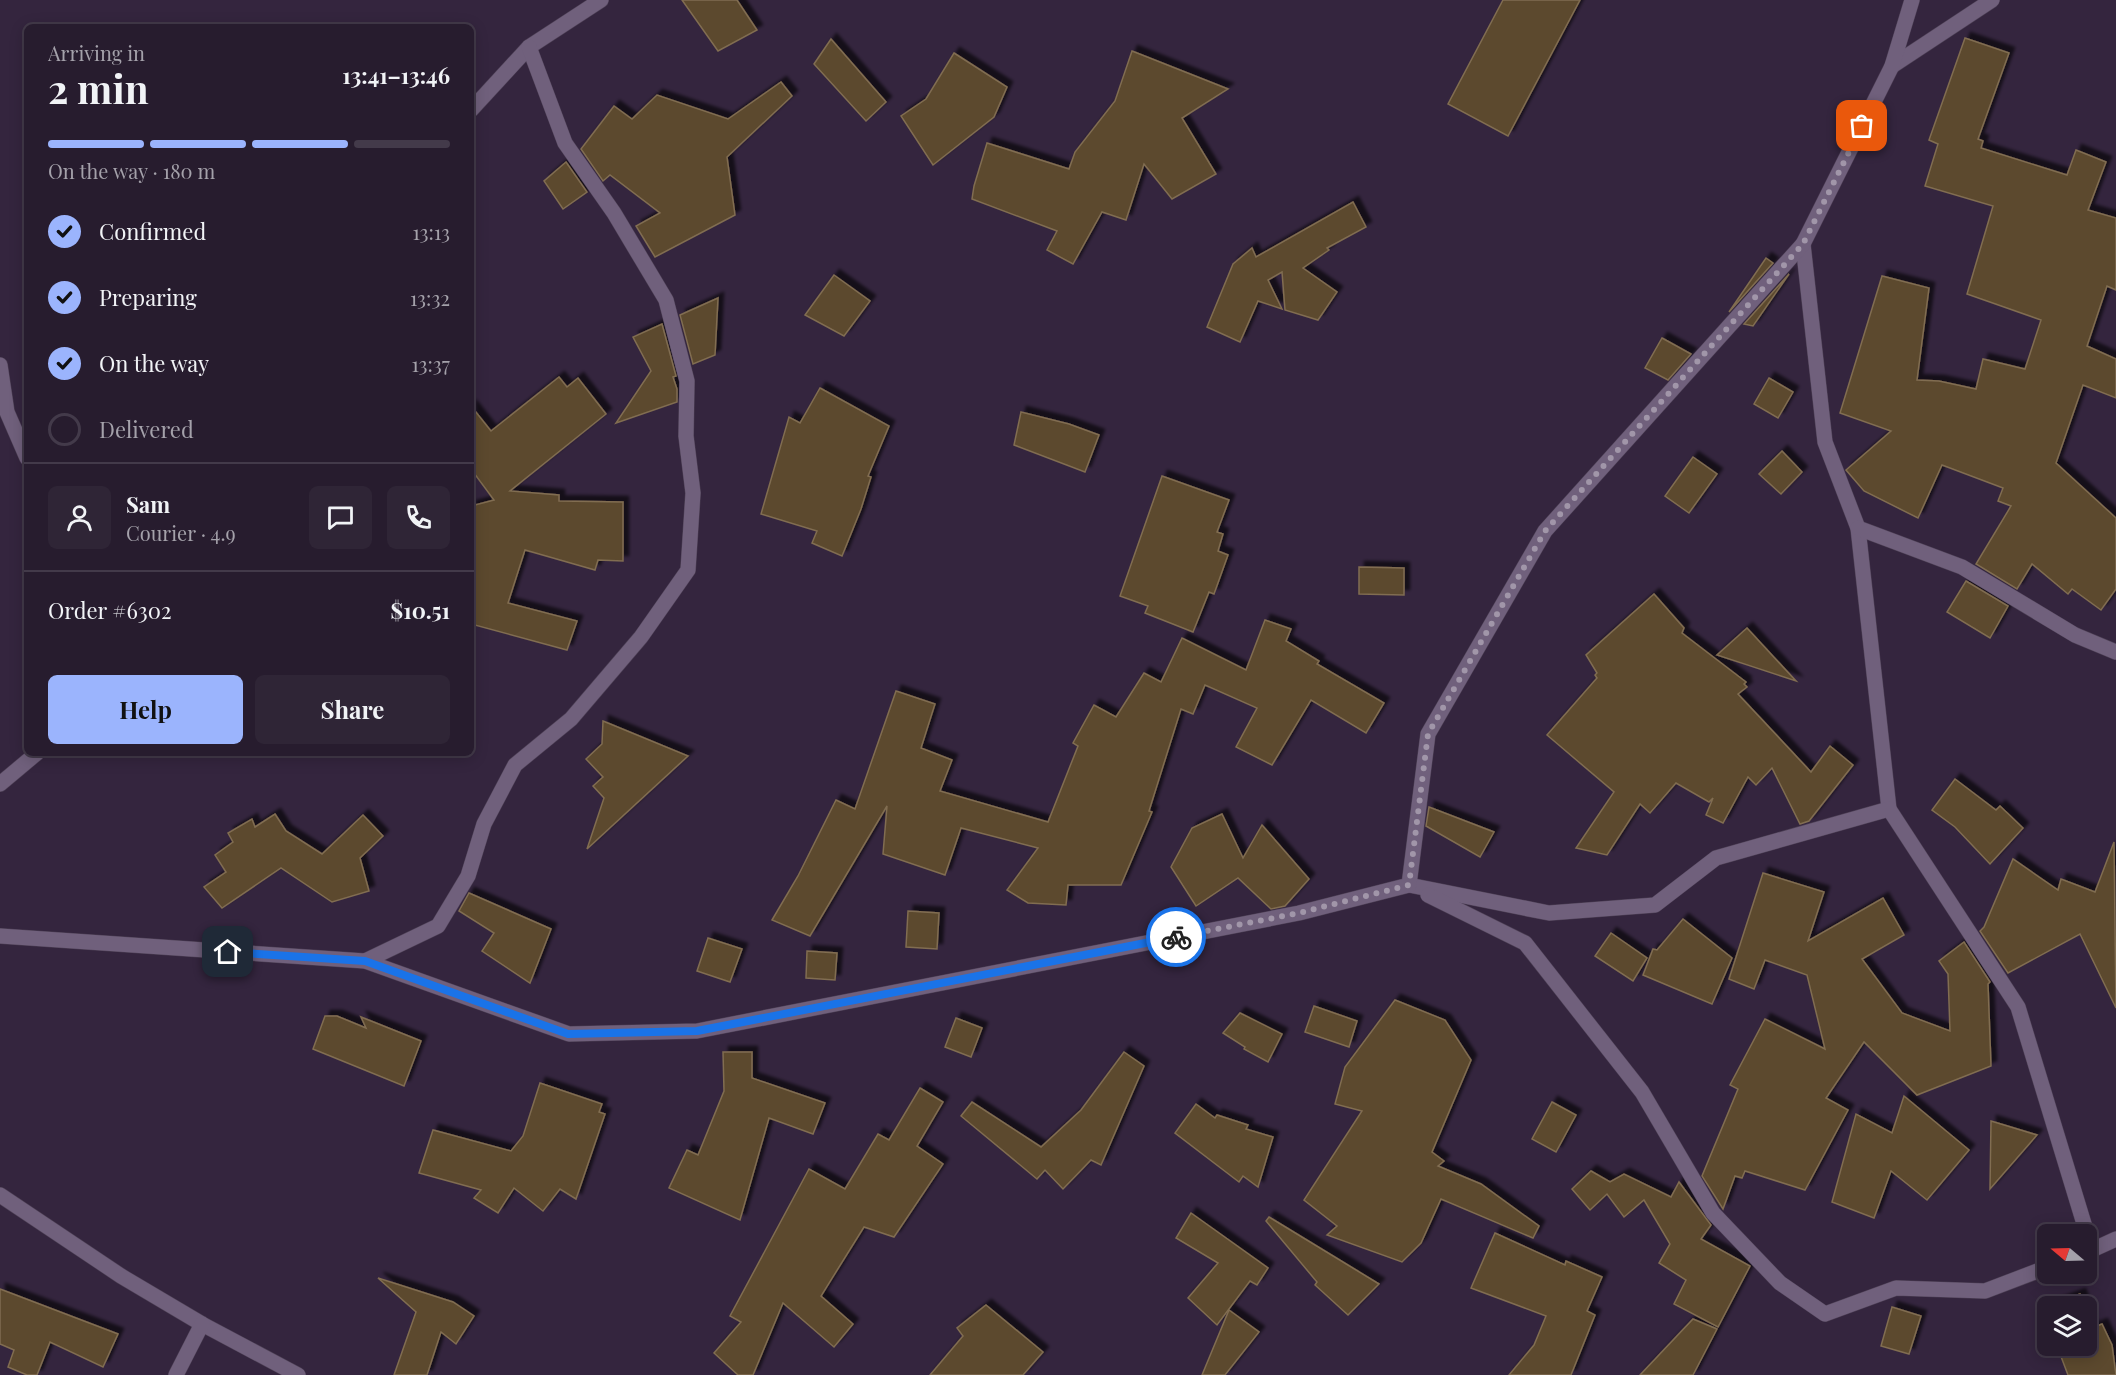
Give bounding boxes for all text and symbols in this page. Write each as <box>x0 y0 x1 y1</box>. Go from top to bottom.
text: Arriving in <box>48 39 145 66</box>
text: 13:41–13:46 <box>342 60 450 90</box>
text: 2 min <box>48 62 149 114</box>
pin <box>1836 100 1887 151</box>
icon: bag <box>1845 109 1878 142</box>
text: On the way · 180 m <box>48 157 215 184</box>
icon: check <box>48 215 81 248</box>
text: Confirmed <box>99 216 206 246</box>
text: 13:13 <box>413 218 450 245</box>
icon: check <box>48 281 81 314</box>
text: Preparing <box>99 282 197 312</box>
text: 13:32 <box>410 284 450 311</box>
icon: check <box>48 347 81 380</box>
text: On the way <box>99 348 209 378</box>
text: 13:37 <box>411 350 450 377</box>
text: Delivered <box>99 414 194 444</box>
button: person <box>48 486 111 549</box>
button: chat <box>309 486 372 549</box>
button: phone <box>387 486 450 549</box>
text: Sam <box>126 489 170 519</box>
text: Courier · 4.9 <box>126 519 236 546</box>
text: Order #6302 <box>48 595 171 625</box>
text: $10.51 <box>391 595 450 625</box>
button: Help <box>48 675 243 744</box>
button: Share <box>255 675 450 744</box>
courier <box>1146 907 1206 967</box>
icon: bike <box>1160 921 1193 954</box>
pin <box>202 926 253 977</box>
icon: home <box>211 935 244 968</box>
north arrow <box>2037 1224 2097 1284</box>
map controls <box>2037 1224 2097 1356</box>
button: layers <box>2037 1296 2097 1356</box>

